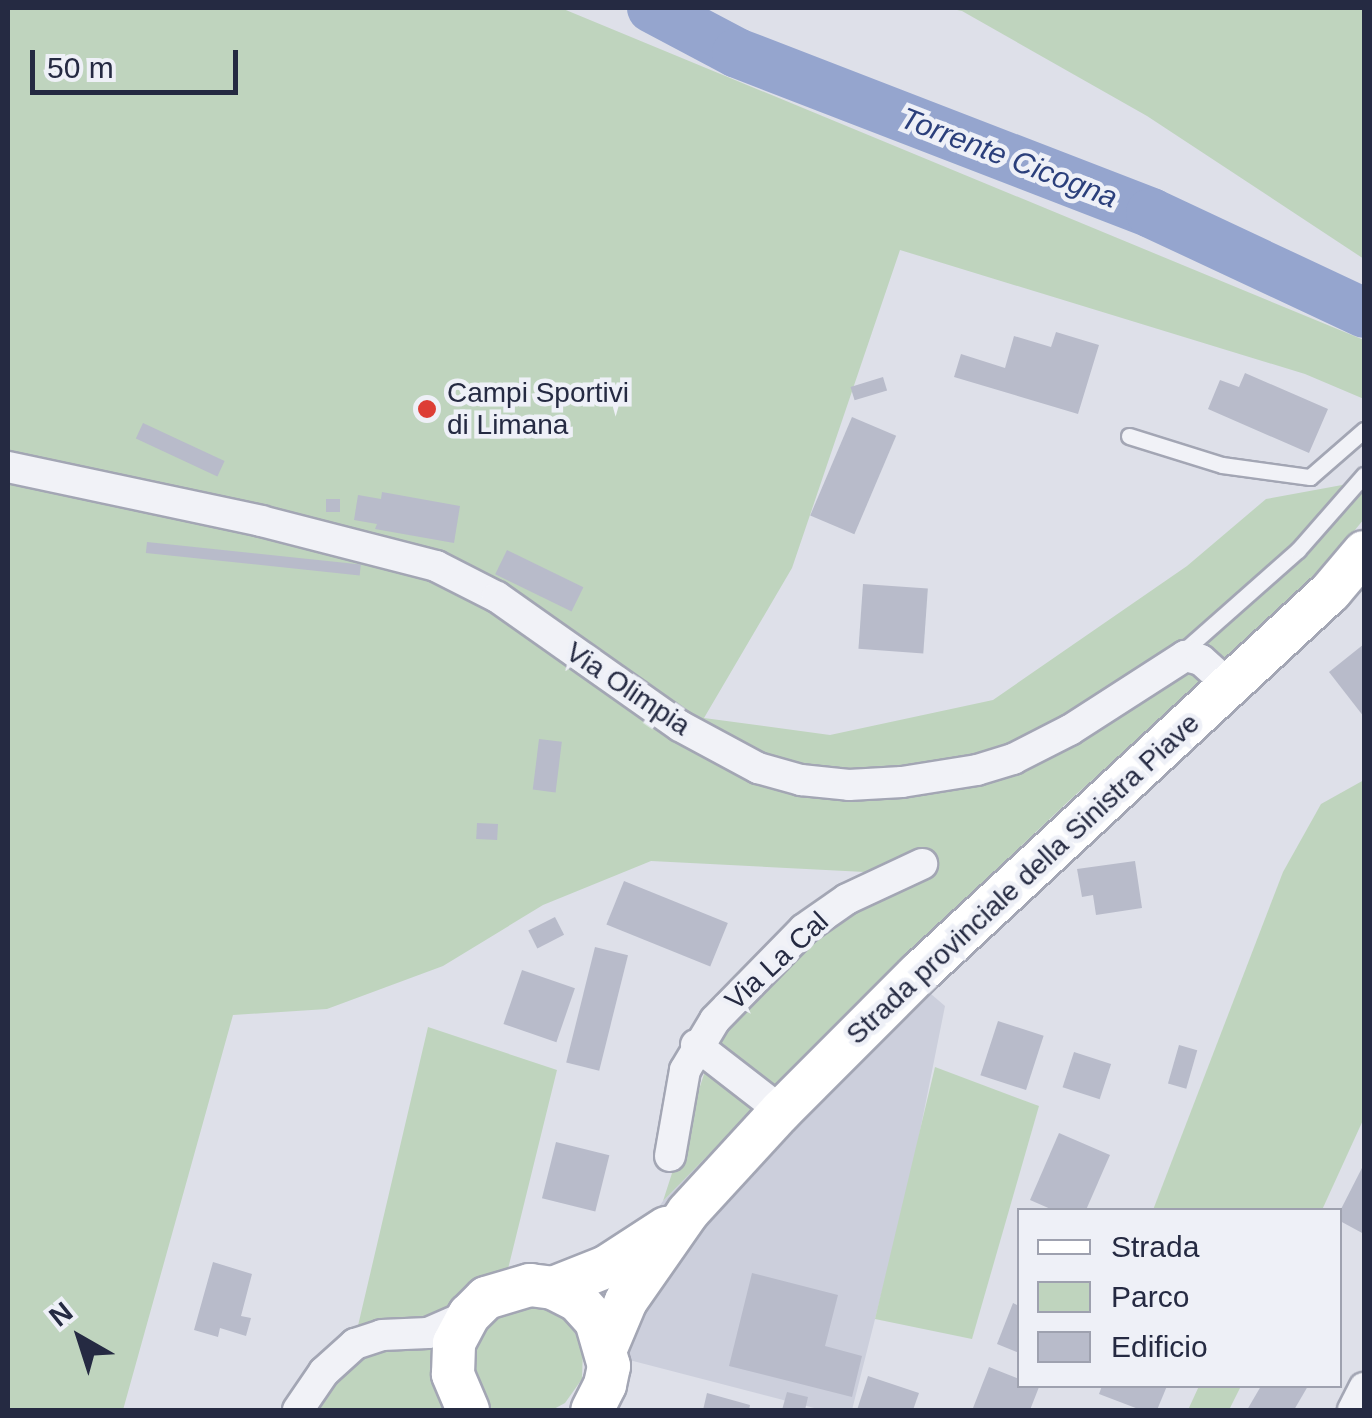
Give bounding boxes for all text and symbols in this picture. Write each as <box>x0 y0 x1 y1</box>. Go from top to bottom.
scale bar <box>35 30 242 92</box>
text: 50 m <box>47 51 114 84</box>
water label: Torrente Cicogna <box>896 100 1122 216</box>
place label: Campi Sportivi di Limana <box>447 376 629 442</box>
marker: Campi Sportivi di Limana <box>416 398 438 420</box>
street label: Via Olimpia <box>559 635 697 743</box>
street label: Strada provinciale della Sinistra Piave <box>840 706 1206 1052</box>
street label: Via La Cal <box>718 905 836 1017</box>
legend <box>1017 1208 1342 1388</box>
text: Strada <box>1111 1230 1199 1263</box>
text: Parco <box>1111 1280 1189 1313</box>
north arrow <box>30 1288 130 1388</box>
text: N <box>43 1296 78 1333</box>
text: Edificio <box>1111 1330 1208 1363</box>

